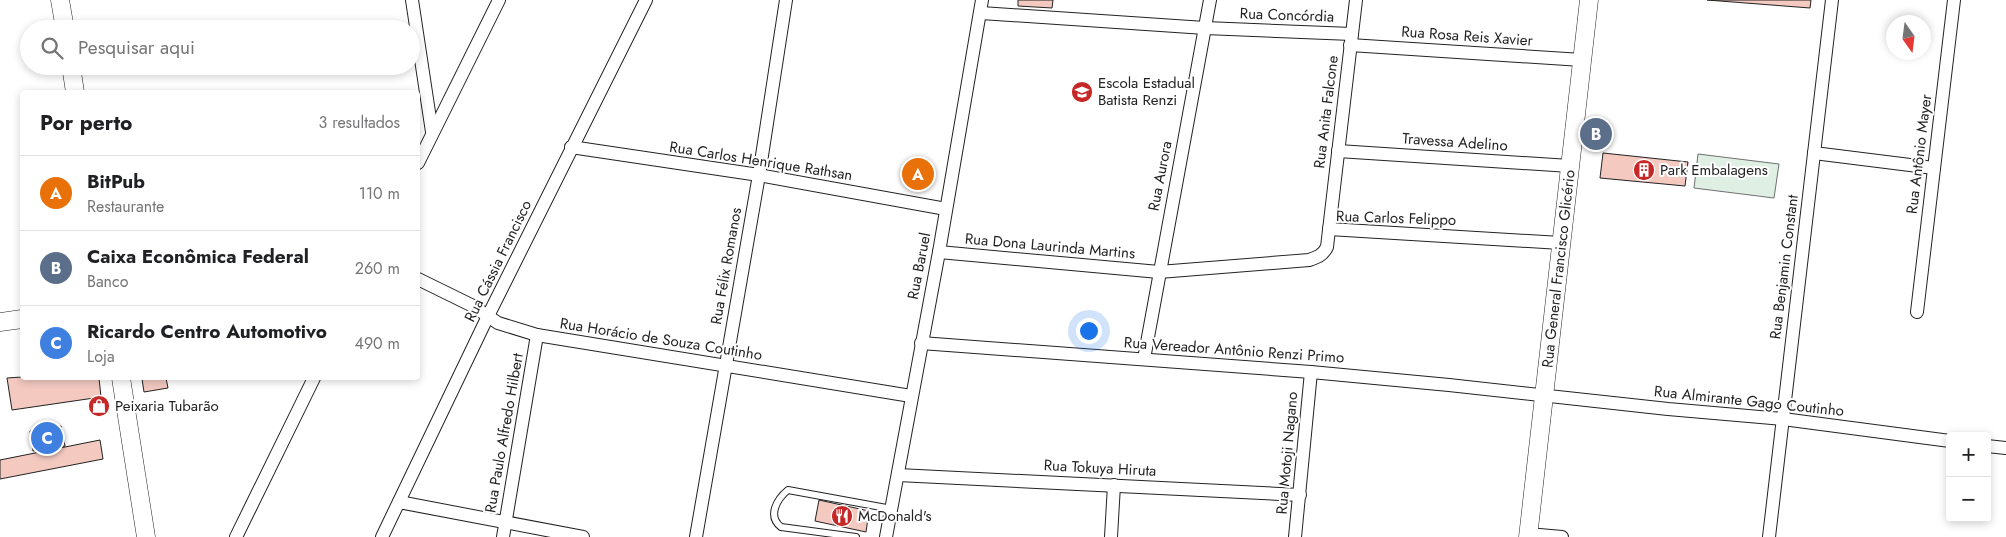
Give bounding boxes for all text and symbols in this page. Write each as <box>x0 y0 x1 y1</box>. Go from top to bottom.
street label: Rua Concórdia <box>1239 2 1335 28</box>
north arrow <box>1886 15 1931 60</box>
search box <box>20 20 420 75</box>
street label: Rua Rosa Reis Xavier <box>1401 20 1534 52</box>
icon: search <box>38 34 66 62</box>
text: Pesquisar aqui <box>78 34 195 61</box>
street label: Rua Anita Falcone <box>1308 54 1344 170</box>
place label: Escola Estadual Batista Renzi <box>1098 72 1195 111</box>
school or university icon: Escola Estadual Batista Renzi <box>1070 80 1094 104</box>
street label: Rua Antônio Mayer <box>1901 92 1937 215</box>
text: Por perto <box>40 108 132 138</box>
text: 3 resultados <box>319 111 400 134</box>
pin: B <box>1580 115 1612 153</box>
street label: Travessa Adelino <box>1402 127 1508 157</box>
street label: Rua Carlos Henrique Rathsan <box>668 136 854 186</box>
street label: Rua Aurora <box>1142 139 1178 213</box>
pin: A <box>902 155 934 193</box>
building icon: Park Embalagens <box>1632 158 1656 182</box>
place label: Park Embalagens <box>1660 159 1768 181</box>
text: BitPub <box>87 168 145 195</box>
street label: Rua General Francisco Glicério <box>1536 169 1581 369</box>
text: A <box>50 182 62 205</box>
text: 110 m <box>359 182 400 205</box>
street label: Rua Benjamin Constant <box>1764 193 1804 341</box>
text: Restaurante <box>87 195 164 218</box>
street label: Rua Cássia Francisco <box>459 196 537 326</box>
street label: Rua Carlos Felippo <box>1336 205 1456 231</box>
street label: Rua Félix Romanos <box>705 206 747 326</box>
street label: Rua Dona Laurinda Martins <box>964 228 1136 264</box>
street label: Rua Baruel <box>902 231 936 301</box>
text: Caixa Econômica Federal <box>87 243 309 270</box>
text: B <box>51 257 61 280</box>
text: 260 m <box>355 257 400 280</box>
text: Banco <box>87 270 128 293</box>
street label: Rua Horácio de Souza Coutinho <box>558 312 764 366</box>
text: Ricardo Centro Automotivo <box>87 318 327 345</box>
your location <box>1076 318 1102 344</box>
street label: Rua Vereador Antônio Renzi Primo <box>1123 331 1345 369</box>
text: C <box>50 332 62 355</box>
text: 490 m <box>355 332 400 355</box>
text: Loja <box>87 345 115 368</box>
street label: Rua Paulo Alfredo Hilbert <box>479 351 529 514</box>
street label: Rua Almirante Gago Coutinho <box>1653 380 1845 422</box>
street label: Rua Motoji Nagano <box>1271 391 1303 515</box>
shop icon: Peixaria Tubarão <box>87 394 111 418</box>
place label: Peixaria Tubarão <box>115 395 219 417</box>
pin: C <box>31 419 63 457</box>
map controls <box>1946 432 1991 522</box>
button: + <box>1946 432 1991 477</box>
street label: Rua Tokuya Hiruta <box>1043 454 1157 482</box>
button: − <box>1946 477 1991 522</box>
restaurant icon: McDonald's <box>830 504 854 528</box>
place label: McDonald's <box>858 505 932 527</box>

